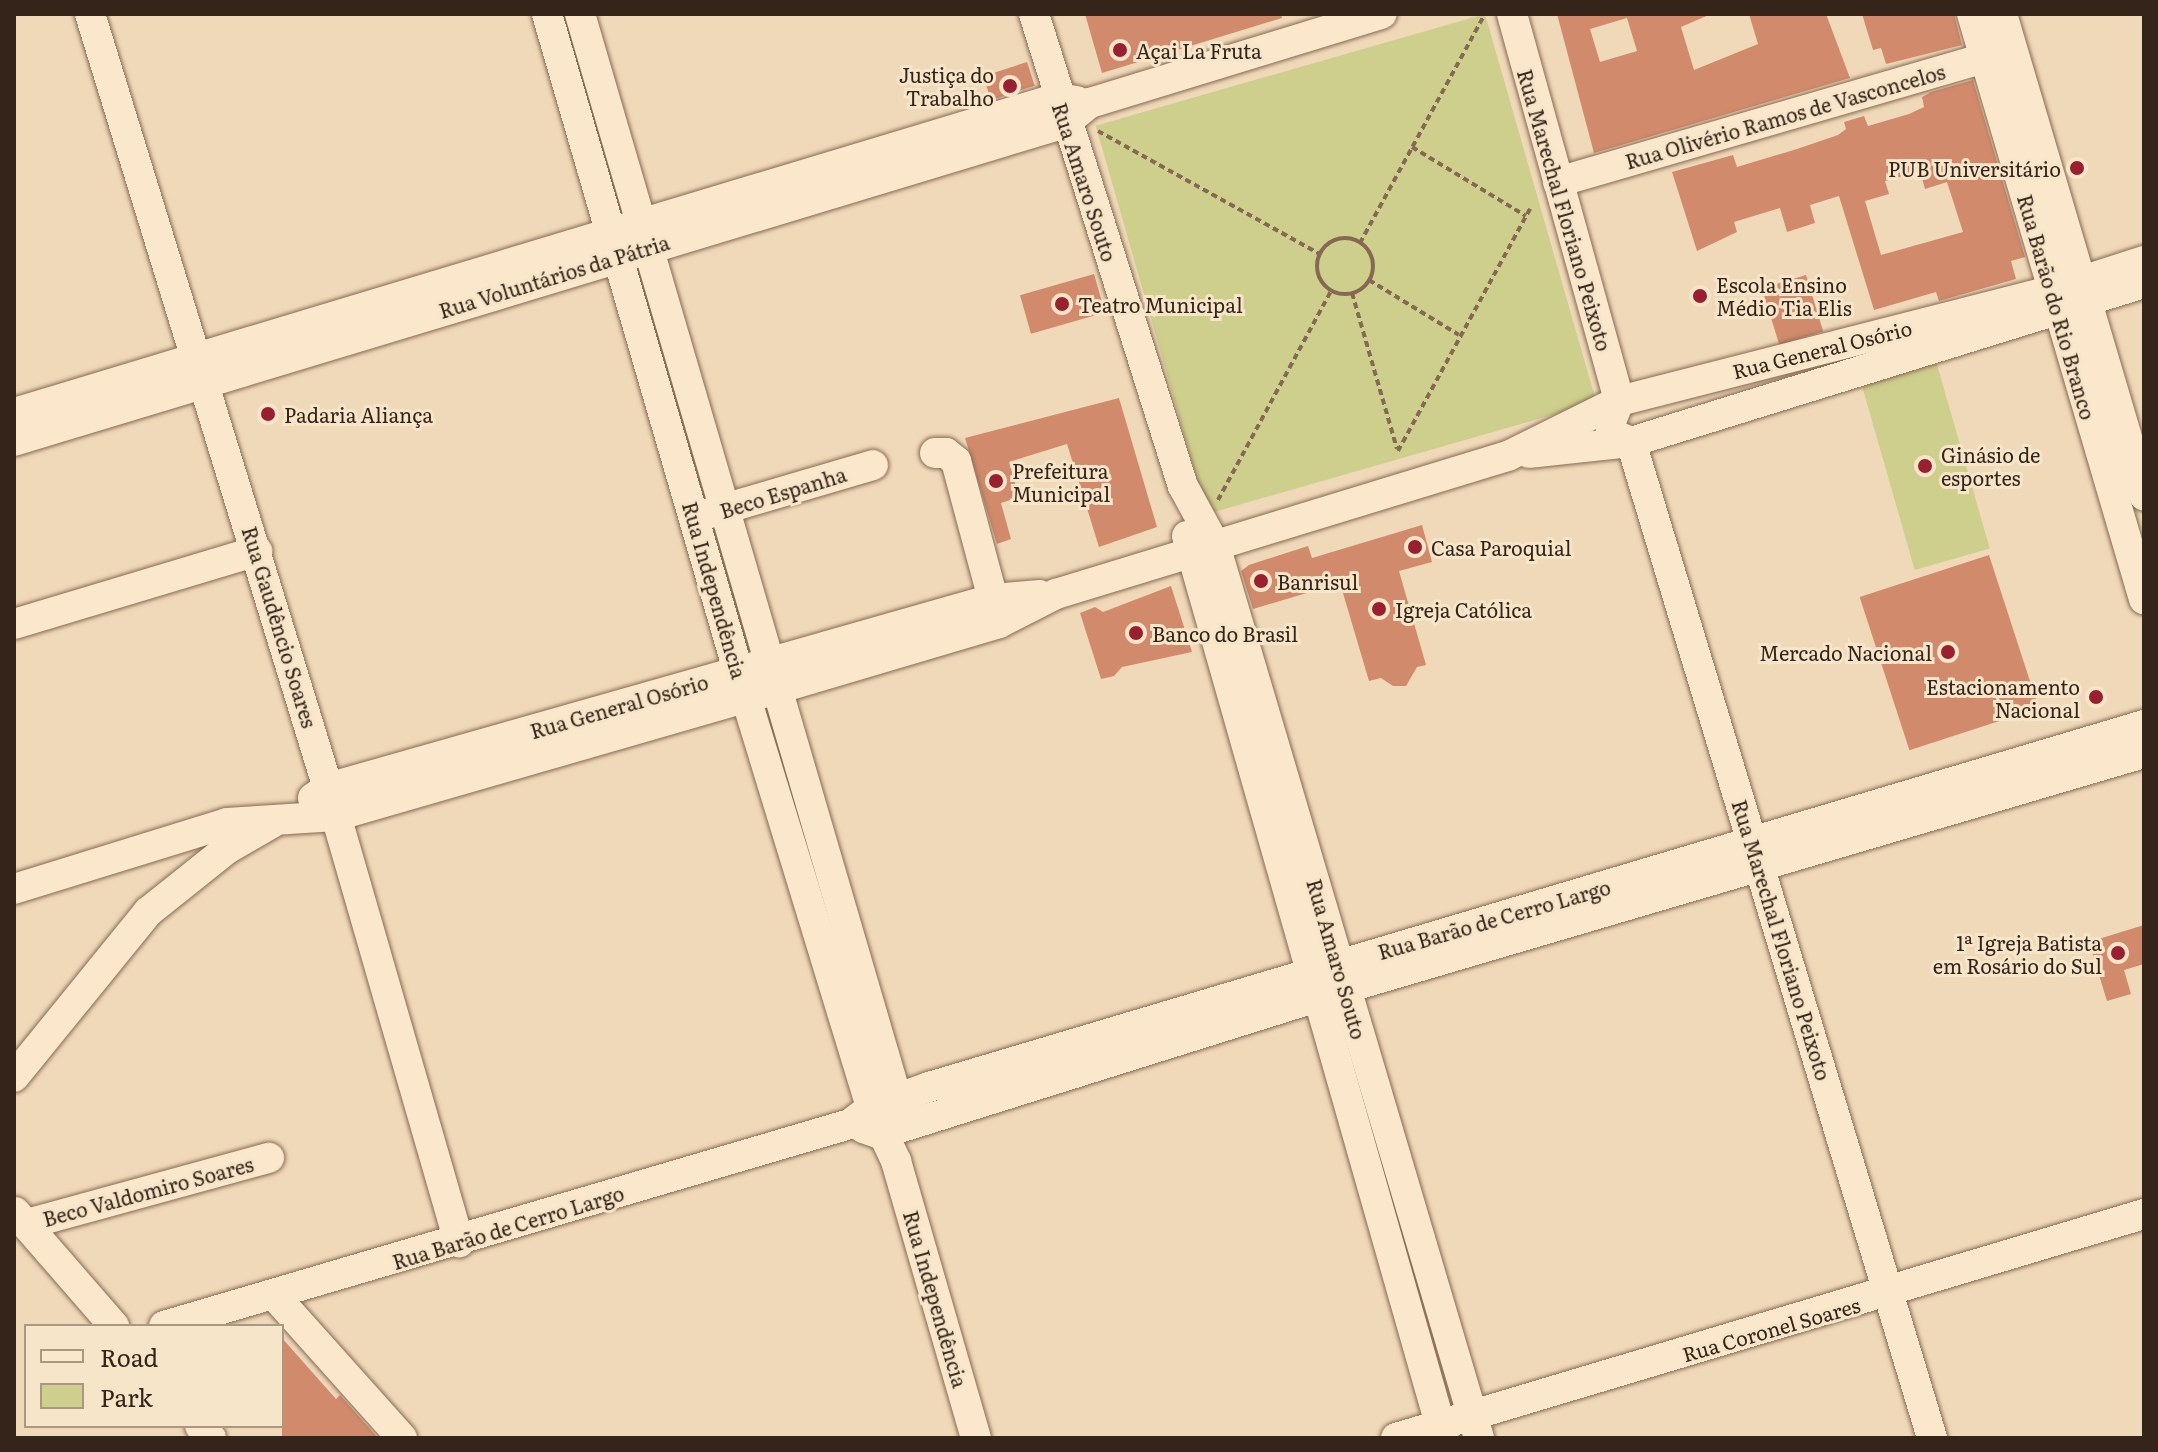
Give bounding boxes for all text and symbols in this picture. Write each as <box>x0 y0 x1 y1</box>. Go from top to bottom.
place label: Açai La Fruta <box>1136 38 1262 62</box>
marker: Açai La Fruta <box>1111 41 1129 59</box>
street label: Rua Olivério Ramos de Vasconcelos <box>1622 59 1948 173</box>
place label: Justiça do Trabalho <box>899 62 994 109</box>
street label: Rua Marechal Floriano Peixoto <box>1513 66 1617 354</box>
marker: Justiça do Trabalho <box>1001 77 1019 95</box>
street label: Rua Amaro Souto <box>1048 99 1122 265</box>
place label: PUB Universitário <box>1888 156 2061 180</box>
marker: PUB Universitário <box>2068 159 2086 177</box>
street label: Rua Barão do Rio Branco <box>2013 192 2101 422</box>
street label: Rua Voluntários da Pátria <box>436 229 672 323</box>
place label: Escola Ensino Médio Tia Elis <box>1716 272 1852 319</box>
marker: Escola Ensino Médio Tia Elis <box>1691 287 1709 305</box>
place label: Teatro Municipal <box>1078 292 1243 316</box>
marker: Teatro Municipal <box>1053 295 1071 313</box>
street label: Rua General Osório <box>1730 315 1914 383</box>
place label: Padaria Aliança <box>284 402 433 426</box>
marker: Padaria Aliança <box>259 405 277 423</box>
place label: Ginásio de esportes <box>1941 442 2040 489</box>
marker: Ginásio de esportes <box>1916 457 1934 475</box>
place label: Prefeitura Municipal <box>1012 458 1110 505</box>
street label: Beco Espanha <box>717 461 849 523</box>
marker: Prefeitura Municipal <box>987 472 1005 490</box>
street label: Rua Independência <box>678 499 752 681</box>
street label: Rua Gaudêncio Soares <box>238 523 322 731</box>
place label: Casa Paroquial <box>1431 535 1571 559</box>
marker: Casa Paroquial <box>1406 538 1424 556</box>
place label: Banrisul <box>1277 569 1358 593</box>
marker: Banrisul <box>1252 572 1270 590</box>
place label: Igreja Católica <box>1395 597 1532 621</box>
marker: Igreja Católica <box>1370 600 1388 618</box>
place label: Banco do Brasil <box>1152 621 1298 645</box>
marker: Banco do Brasil <box>1127 624 1145 642</box>
place label: Mercado Nacional <box>1759 640 1932 664</box>
marker: Mercado Nacional <box>1939 643 1957 661</box>
street label: Rua General Osório <box>527 669 711 743</box>
place label: Estacionamento Nacional <box>1926 674 2080 721</box>
marker: Estacionamento Nacional <box>2087 688 2105 706</box>
street label: Rua Marechal Floriano Peixoto <box>1728 797 1836 1083</box>
street label: Rua Barão de Cerro Largo <box>1375 874 1613 964</box>
street label: Rua Amaro Souto <box>1303 876 1371 1042</box>
place label: 1ª Igreja Batista em Rosário do Sul <box>1933 930 2102 977</box>
marker: 1ª Igreja Batista em Rosário do Sul <box>2109 944 2127 962</box>
street label: Beco Valdomiro Soares <box>40 1151 256 1231</box>
street label: Rua Barão de Cerro Largo <box>389 1180 627 1274</box>
street label: Rua Independência <box>899 1208 973 1390</box>
street label: Rua Coronel Soares <box>1679 1292 1863 1366</box>
legend <box>24 1324 284 1428</box>
text: Road <box>100 1339 158 1374</box>
text: Park <box>100 1379 153 1414</box>

